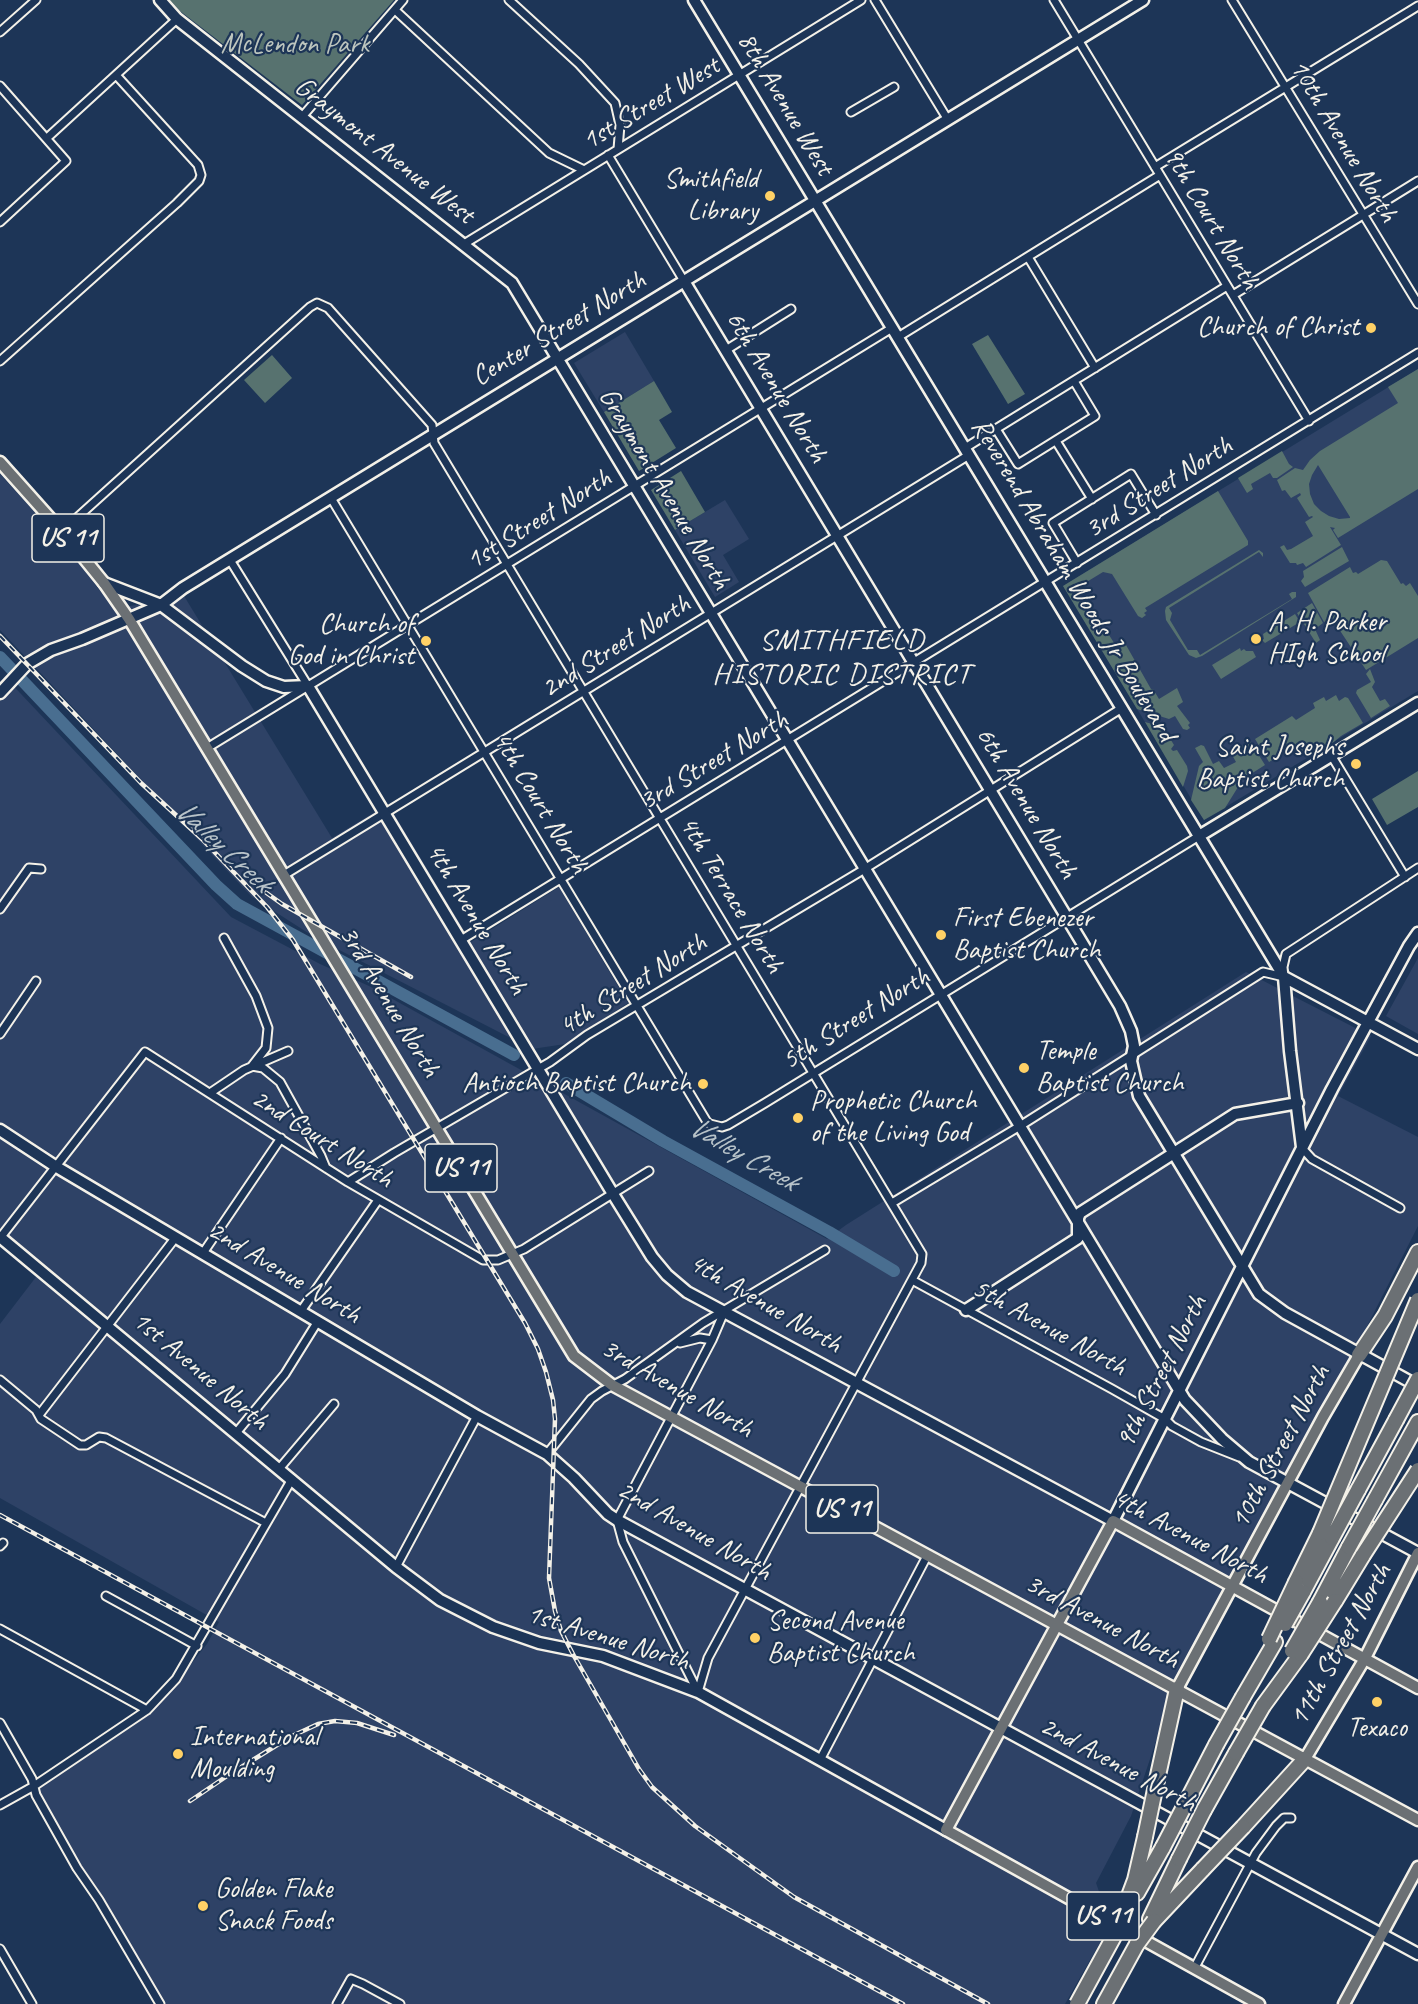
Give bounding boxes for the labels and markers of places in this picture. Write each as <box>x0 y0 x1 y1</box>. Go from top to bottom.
place label: Smithfield Library <box>664 163 758 229</box>
marker: Smithfield Library <box>763 189 777 203</box>
place label: Church of Christ <box>1197 311 1359 345</box>
marker: Church of Christ <box>1364 321 1378 335</box>
place label: A. H. Parker HIgh School <box>1268 606 1386 672</box>
place label: Church of God in Christ <box>288 608 414 674</box>
marker: A. H. Parker HIgh School <box>1249 632 1263 646</box>
marker: Church of God in Christ <box>419 634 433 648</box>
place label: Saint Josephs Baptist Church <box>1196 731 1344 797</box>
marker: Saint Josephs Baptist Church <box>1349 757 1363 771</box>
place label: First Ebenezer Baptist Church <box>953 902 1101 968</box>
marker: First Ebenezer Baptist Church <box>934 928 948 942</box>
place label: Temple Baptist Church <box>1036 1035 1184 1101</box>
marker: Temple Baptist Church <box>1017 1061 1031 1075</box>
place label: Antioch Baptist Church <box>462 1067 691 1101</box>
marker: Antioch Baptist Church <box>696 1077 710 1091</box>
place label: Prophetic Church of the Living God <box>810 1085 977 1151</box>
marker: Prophetic Church of the Living God <box>791 1111 805 1125</box>
place label: Second Avenue Baptist Church <box>767 1605 915 1671</box>
marker: Second Avenue Baptist Church <box>748 1631 762 1645</box>
marker: Texaco <box>1370 1695 1384 1709</box>
place label: Texaco <box>1347 1712 1407 1746</box>
place label: International Moulding <box>190 1721 319 1787</box>
marker: International Moulding <box>171 1747 185 1761</box>
place label: Golden Flake Snack Foods <box>215 1873 332 1939</box>
marker: Golden Flake Snack Foods <box>196 1899 210 1913</box>

